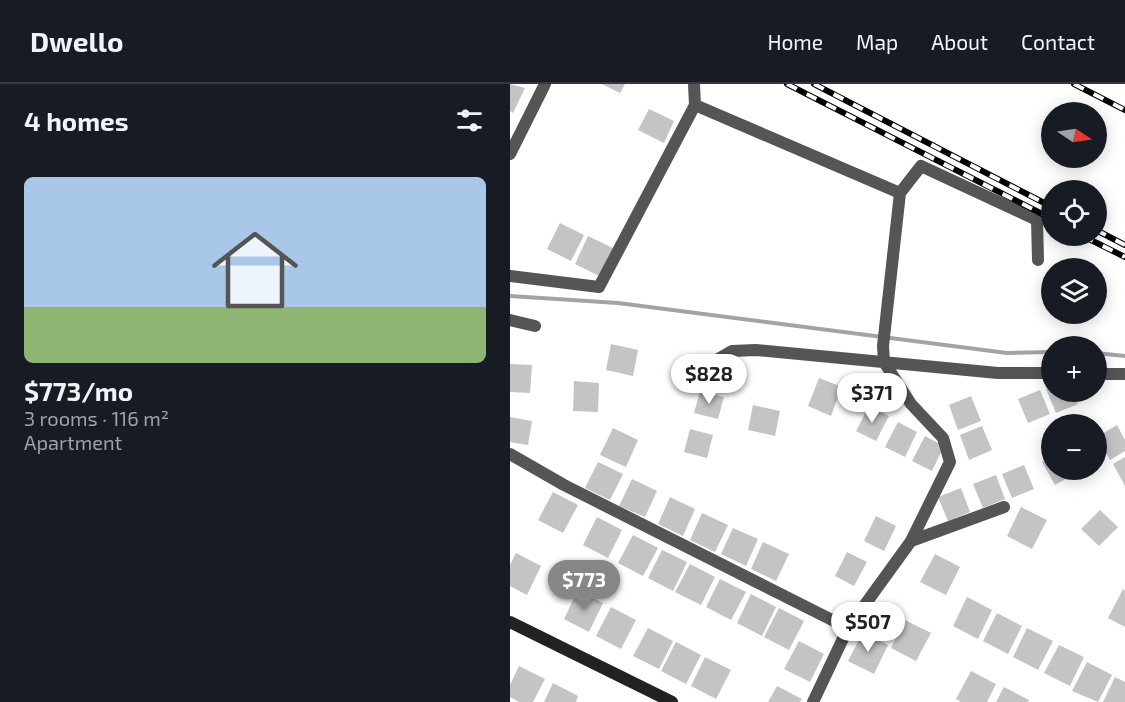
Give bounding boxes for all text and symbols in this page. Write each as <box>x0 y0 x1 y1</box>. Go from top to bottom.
text: Dwello <box>30 24 123 58</box>
text: Home <box>767 29 823 54</box>
text: Map <box>856 29 898 54</box>
text: About <box>931 29 988 54</box>
text: Contact <box>1021 29 1095 54</box>
north arrow <box>1041 102 1107 168</box>
map controls <box>1041 102 1107 480</box>
icon: filters <box>453 104 486 137</box>
text: 4 homes <box>24 105 129 136</box>
button: locate <box>1041 180 1107 246</box>
icon: home <box>201 216 309 324</box>
button: layers <box>1041 258 1107 324</box>
button: + <box>1041 336 1107 402</box>
pin: $828 <box>673 354 745 405</box>
text: $828 <box>685 361 733 385</box>
pin: $371 <box>836 373 908 424</box>
text: $773/mo <box>24 375 133 406</box>
text: $371 <box>851 380 893 404</box>
text: 3 rooms · 116 m² <box>24 406 169 430</box>
button: − <box>1041 414 1107 480</box>
text: Apartment <box>24 430 122 454</box>
pin: $773 <box>548 560 620 611</box>
text: $773 <box>562 567 606 591</box>
pin: $507 <box>832 602 904 653</box>
text: $507 <box>845 609 891 633</box>

